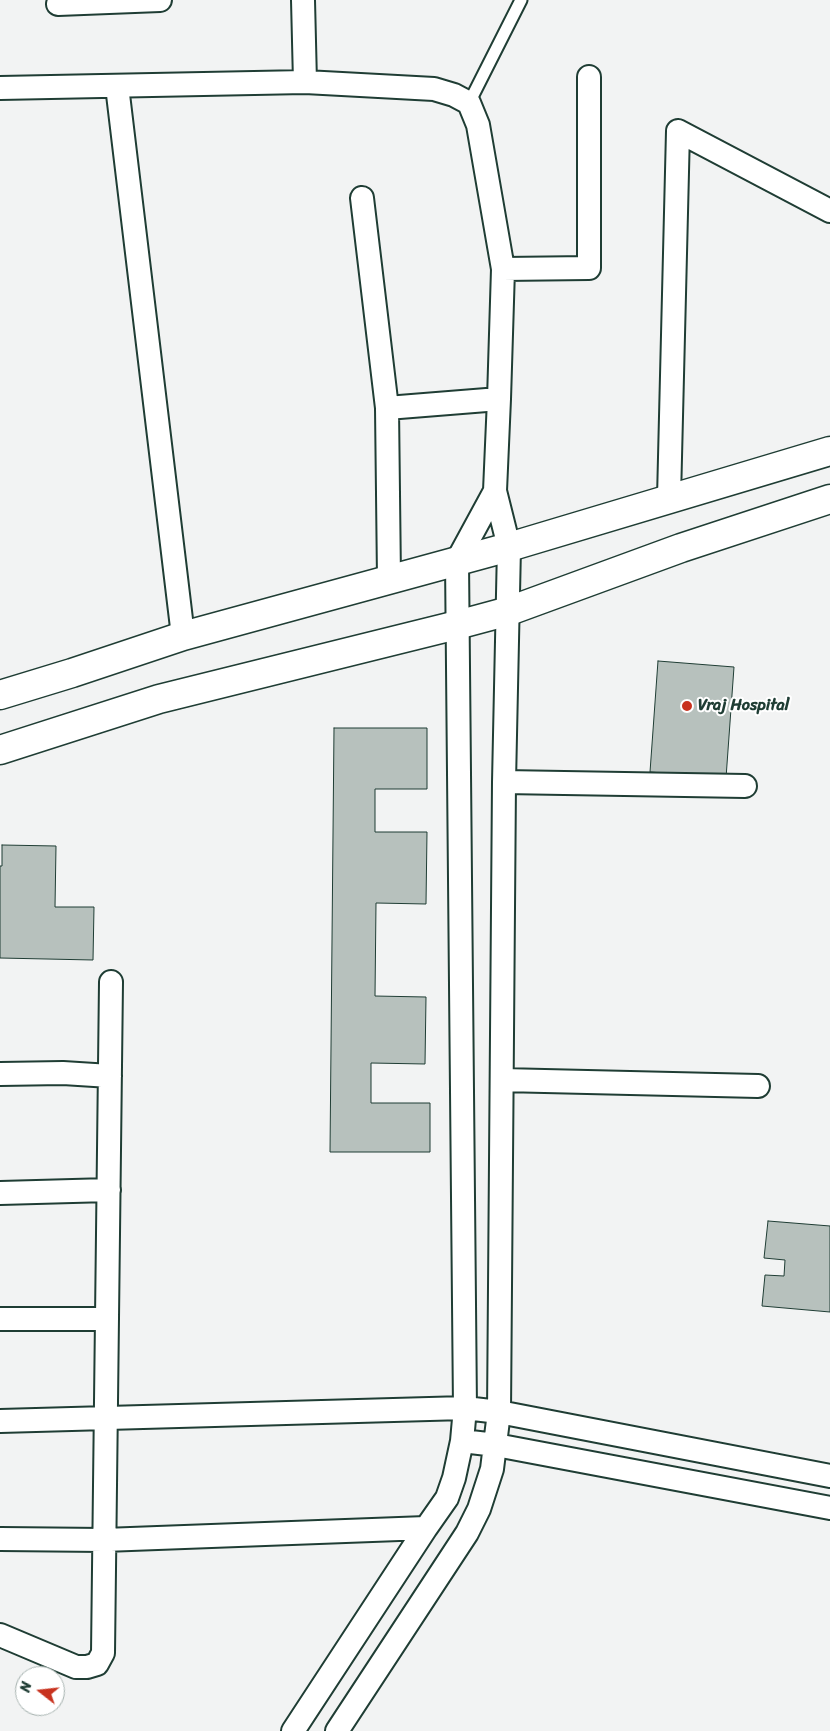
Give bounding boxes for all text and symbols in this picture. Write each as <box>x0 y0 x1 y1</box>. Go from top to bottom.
place label: Vraj Hospital <box>698 696 789 716</box>
marker: Vraj Hospital <box>680 699 694 713</box>
north arrow <box>15 1666 65 1716</box>
text: N <box>13 1679 39 1695</box>

